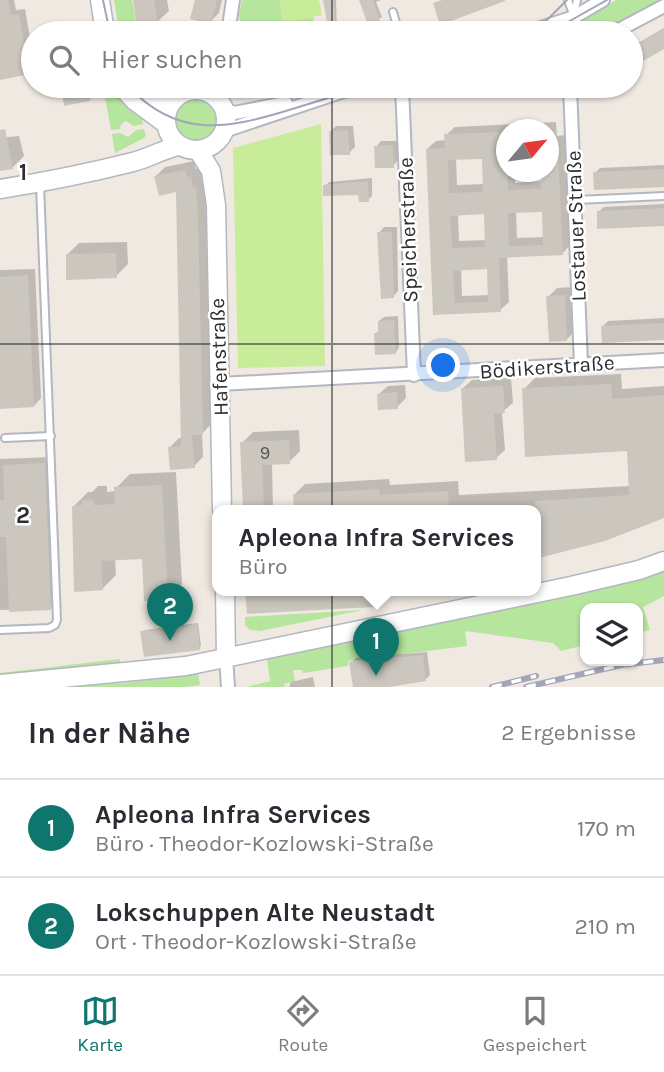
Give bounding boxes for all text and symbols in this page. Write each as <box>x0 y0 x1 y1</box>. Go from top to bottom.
search box <box>21 21 643 98</box>
icon: search <box>45 41 83 79</box>
text: Hier suchen <box>101 44 243 75</box>
north arrow <box>496 119 559 182</box>
street label: Lostauer Straße <box>561 150 591 302</box>
street label: Speicherstraße <box>393 157 423 303</box>
text: 1 <box>19 159 27 186</box>
street label: Hafenstraße <box>205 298 233 416</box>
your location <box>426 348 460 382</box>
street label: Bödikerstraße <box>479 350 615 384</box>
house number: 9 <box>260 442 270 464</box>
text: 2 <box>16 502 30 529</box>
popup <box>212 505 541 596</box>
text: Apleona Infra Services <box>238 522 515 553</box>
text: Büro <box>238 553 288 580</box>
pin: 2 <box>147 583 193 641</box>
map controls <box>580 603 643 666</box>
button: layers <box>580 603 643 666</box>
pin: 1 <box>353 618 399 676</box>
text: In der Nähe <box>28 715 191 751</box>
text: 2 Ergebnisse <box>501 719 636 746</box>
text: Apleona Infra Services <box>95 799 371 830</box>
text: 1 <box>47 815 55 842</box>
text: 170 m <box>577 815 636 842</box>
text: Büro · Theodor-Kozlowski-Straße <box>95 830 434 857</box>
text: Lokschuppen Alte Neustadt <box>95 897 435 928</box>
text: 2 <box>44 913 58 940</box>
text: 210 m <box>574 913 636 940</box>
text: Ort · Theodor-Kozlowski-Straße <box>95 928 417 955</box>
tab: Karte <box>77 992 123 1056</box>
tab: Route <box>278 992 328 1056</box>
tab: Gespeichert <box>483 992 587 1056</box>

